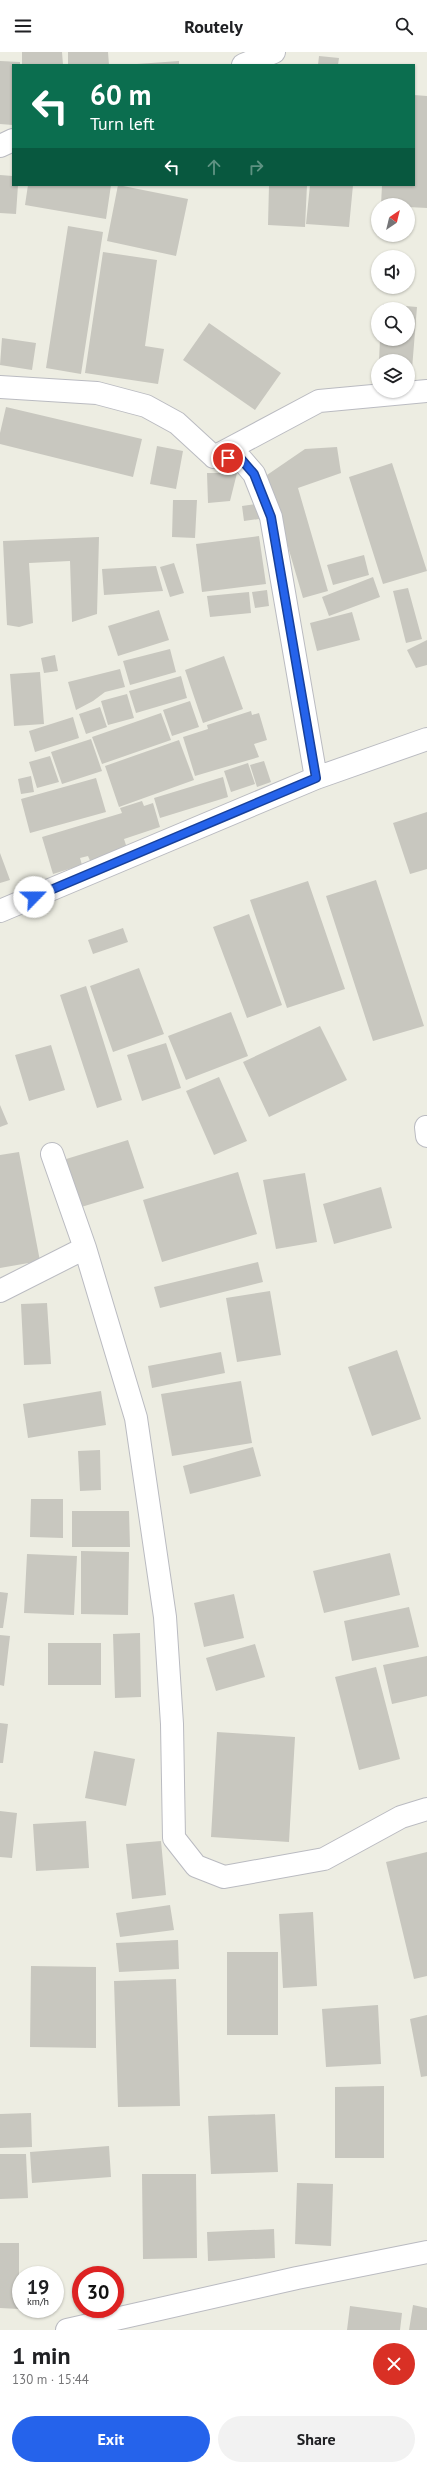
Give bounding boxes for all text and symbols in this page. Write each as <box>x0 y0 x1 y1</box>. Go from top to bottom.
icon: menu <box>12 15 34 37</box>
text: Routely <box>184 15 243 38</box>
icon: search <box>393 15 415 37</box>
text: 60 m <box>90 76 151 113</box>
icon: left <box>24 80 76 132</box>
text: Turn left <box>90 112 155 135</box>
icon: left <box>161 156 183 178</box>
icon: ahead <box>203 156 225 178</box>
icon: right <box>245 156 267 178</box>
north arrow <box>371 198 415 242</box>
map controls <box>371 198 415 398</box>
button: sound <box>371 250 415 294</box>
button: search <box>371 302 415 346</box>
button: layers <box>371 354 415 398</box>
pin <box>211 441 245 475</box>
icon: arrive <box>217 447 239 469</box>
position arrow <box>13 876 55 918</box>
speed limit sign: 30 <box>72 2266 124 2318</box>
text: 19 <box>27 2274 49 2300</box>
text: km/h <box>27 2295 49 2308</box>
text: 1 min <box>12 2340 71 2371</box>
button: close <box>373 2343 415 2385</box>
text: 130 m · 15:44 <box>12 2371 89 2388</box>
button: Exit <box>12 2416 210 2462</box>
button: Share <box>218 2416 415 2462</box>

